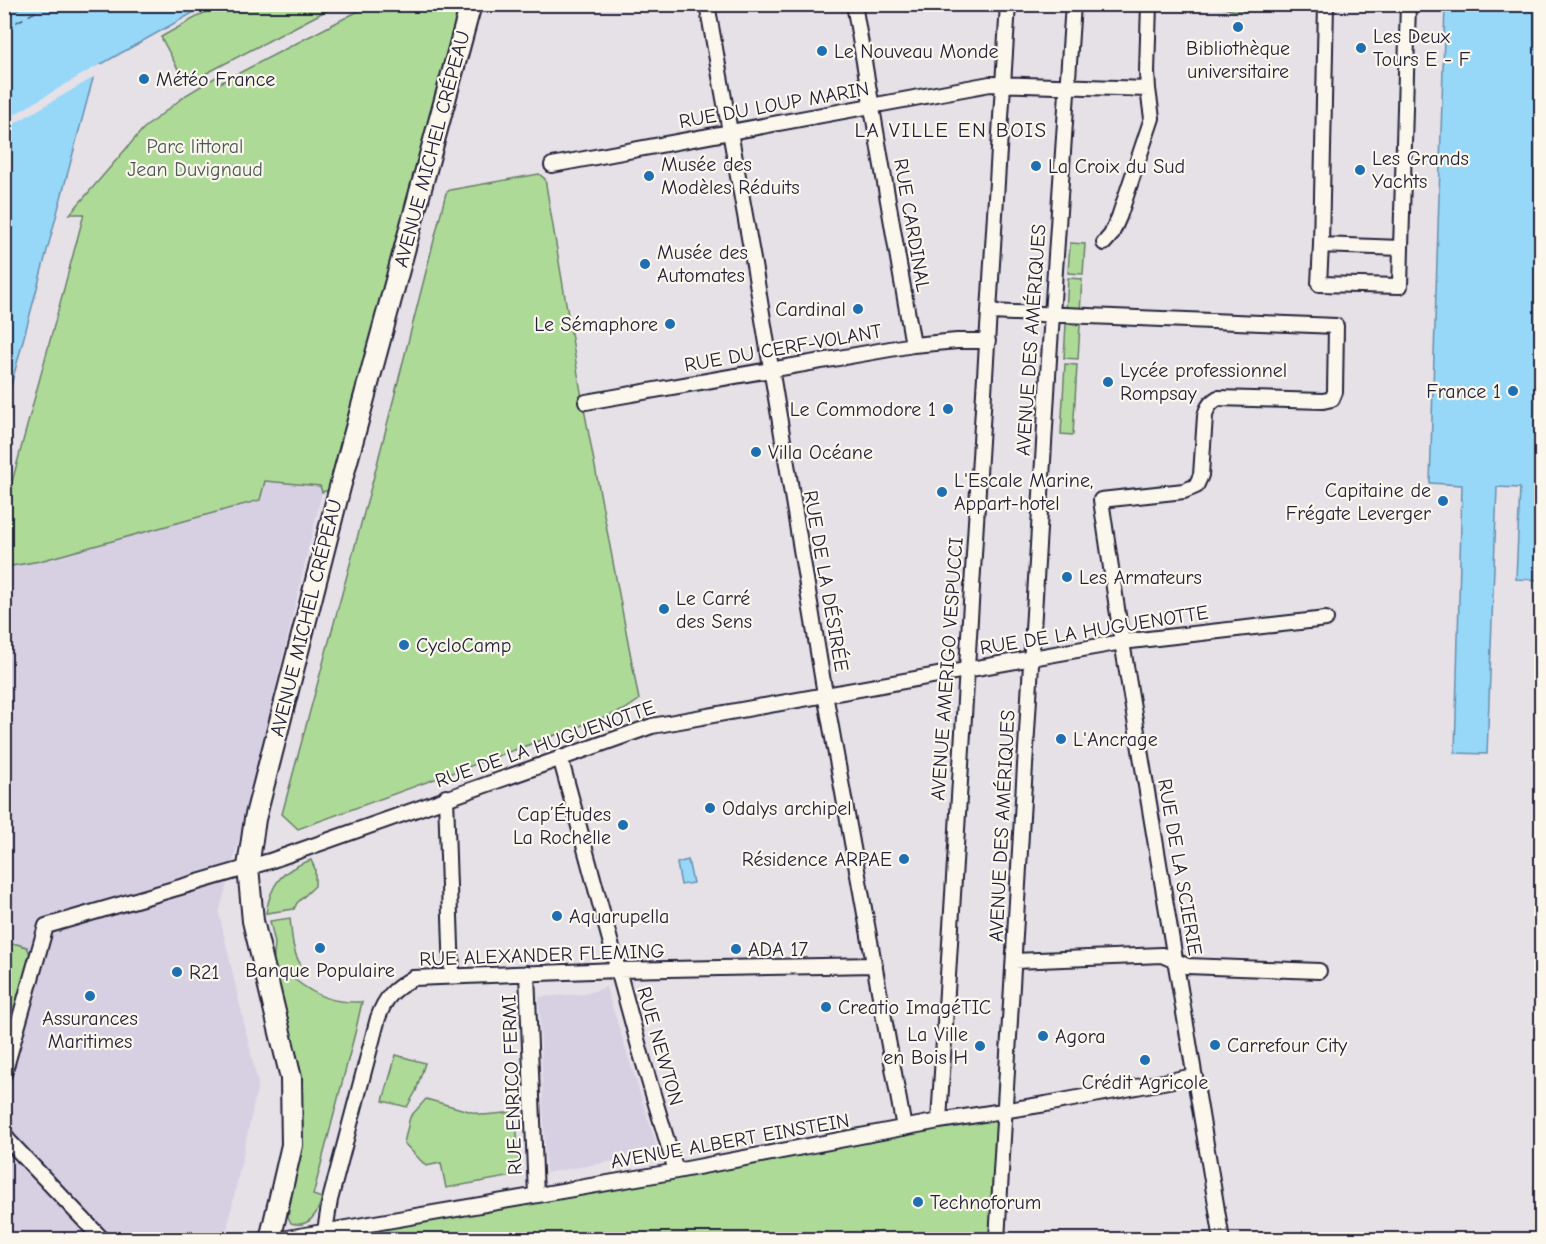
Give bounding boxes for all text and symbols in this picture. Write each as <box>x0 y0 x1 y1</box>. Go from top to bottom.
marker: Bibliothèque universitaire <box>1231 20 1245 34</box>
place label: Les Deux Tours E - F <box>1373 25 1471 71</box>
street label: AVENUE MICHEL CRÉPEAU <box>389 28 475 270</box>
place label: Bibliothèque universitaire <box>1186 37 1290 83</box>
place label: Le Nouveau Monde <box>834 40 999 63</box>
marker: Les Deux Tours E - F <box>1354 41 1368 55</box>
marker: Le Nouveau Monde <box>815 44 829 58</box>
place label: Météo France <box>156 68 275 91</box>
marker: Météo France <box>137 72 151 86</box>
street label: RUE DU LOUP MARIN <box>677 77 871 133</box>
district label: LA VILLE EN BOIS <box>854 118 1048 142</box>
park label: Parc littoral Jean Duvignaud <box>127 135 263 181</box>
place label: Les Grands Yachts <box>1372 147 1469 193</box>
place label: Musée des Modèles Réduits <box>661 153 799 199</box>
place label: La Croix du Sud <box>1048 155 1185 178</box>
street label: RUE CARDINAL <box>889 157 935 293</box>
marker: La Croix du Sud <box>1029 159 1043 173</box>
marker: Les Grands Yachts <box>1353 163 1367 177</box>
marker: Musée des Modèles Réduits <box>642 169 656 183</box>
street label: AVENUE DES AMÉRIQUES <box>1011 223 1051 457</box>
place label: Musée des Automates <box>657 241 748 287</box>
marker: Musée des Automates <box>638 257 652 271</box>
place label: Cardinal <box>775 298 846 321</box>
marker: Cardinal <box>851 302 865 316</box>
place label: Le Sémaphore <box>534 313 658 336</box>
marker: Le Sémaphore <box>663 317 677 331</box>
street label: RUE DU CERF-VOLANT <box>682 319 884 377</box>
place label: Lycée professionnel Rompsay <box>1120 359 1287 405</box>
marker: Lycée professionnel Rompsay <box>1101 375 1115 389</box>
place label: France 1 <box>1426 380 1501 403</box>
marker: France 1 <box>1506 384 1520 398</box>
place label: Le Commodore 1 <box>790 398 936 421</box>
marker: Le Commodore 1 <box>941 402 955 416</box>
place label: Villa Océane <box>768 441 873 464</box>
marker: Villa Océane <box>749 445 763 459</box>
place label: L'Escale Marine, Appart-hotel <box>954 469 1093 515</box>
place label: Capitaine de Frégate Leverger <box>1286 479 1431 525</box>
marker: L'Escale Marine, Appart-hotel <box>935 485 949 499</box>
street label: RUE DE LA DÉSIRÉE <box>799 489 853 673</box>
marker: Capitaine de Frégate Leverger <box>1436 494 1450 508</box>
street label: AVENUE MICHEL CRÉPEAU <box>265 497 347 739</box>
street label: AVENUE AMERIGO VESPUCCI <box>926 536 968 801</box>
place label: Les Armateurs <box>1079 566 1202 589</box>
marker: Les Armateurs <box>1060 570 1074 584</box>
place label: Le Carré des Sens <box>676 587 752 633</box>
street label: RUE DE LA HUGUENOTTE <box>978 601 1210 659</box>
marker: Le Carré des Sens <box>657 602 671 616</box>
place label: CycloCamp <box>416 634 511 657</box>
marker: CycloCamp <box>397 638 411 652</box>
street label: RUE DE LA HUGUENOTTE <box>432 696 658 792</box>
street label: AVENUE DES AMÉRIQUES <box>984 709 1020 943</box>
place label: L'Ancrage <box>1073 728 1158 751</box>
marker: L'Ancrage <box>1054 732 1068 746</box>
street label: RUE DE LA SCIERIE <box>1153 777 1207 957</box>
place label: Odalys archipel <box>722 797 852 820</box>
marker: Odalys archipel <box>703 801 717 815</box>
place label: Cap’Études La Rochelle <box>513 803 611 849</box>
marker: Cap’Études La Rochelle <box>616 818 630 832</box>
place label: Résidence ARPAE <box>742 848 892 871</box>
marker: Résidence ARPAE <box>897 852 911 866</box>
place label: Aquarupella <box>569 905 669 928</box>
marker: Aquarupella <box>550 909 564 923</box>
place label: ADA 17 <box>748 938 808 961</box>
street label: RUE ALEXANDER FLEMING <box>419 939 665 971</box>
marker: Banque Populaire <box>313 941 327 955</box>
marker: ADA 17 <box>729 942 743 956</box>
place label: Banque Populaire <box>245 959 395 982</box>
place label: R21 <box>189 961 219 984</box>
marker: R21 <box>170 965 184 979</box>
street label: RUE NEWTON <box>632 984 688 1108</box>
marker: Assurances Maritimes <box>83 989 97 1003</box>
street label: RUE ENRICO FERMI <box>497 994 527 1176</box>
place label: Creatio ImagéTIC <box>838 996 991 1019</box>
marker: Creatio ImagéTIC <box>819 1000 833 1014</box>
place label: Assurances Maritimes <box>42 1007 138 1053</box>
place label: La Ville en Bois H <box>883 1023 968 1069</box>
place label: Agora <box>1055 1025 1106 1048</box>
marker: Agora <box>1036 1029 1050 1043</box>
place label: Carrefour City <box>1227 1034 1347 1057</box>
marker: Carrefour City <box>1208 1038 1222 1052</box>
marker: La Ville en Bois H <box>973 1039 987 1053</box>
marker: Crédit Agricole <box>1138 1053 1152 1067</box>
place label: Crédit Agricole <box>1082 1071 1208 1094</box>
street label: AVENUE ALBERT EINSTEIN <box>609 1109 851 1173</box>
place label: Technoforum <box>930 1191 1041 1214</box>
marker: Technoforum <box>911 1195 925 1209</box>

